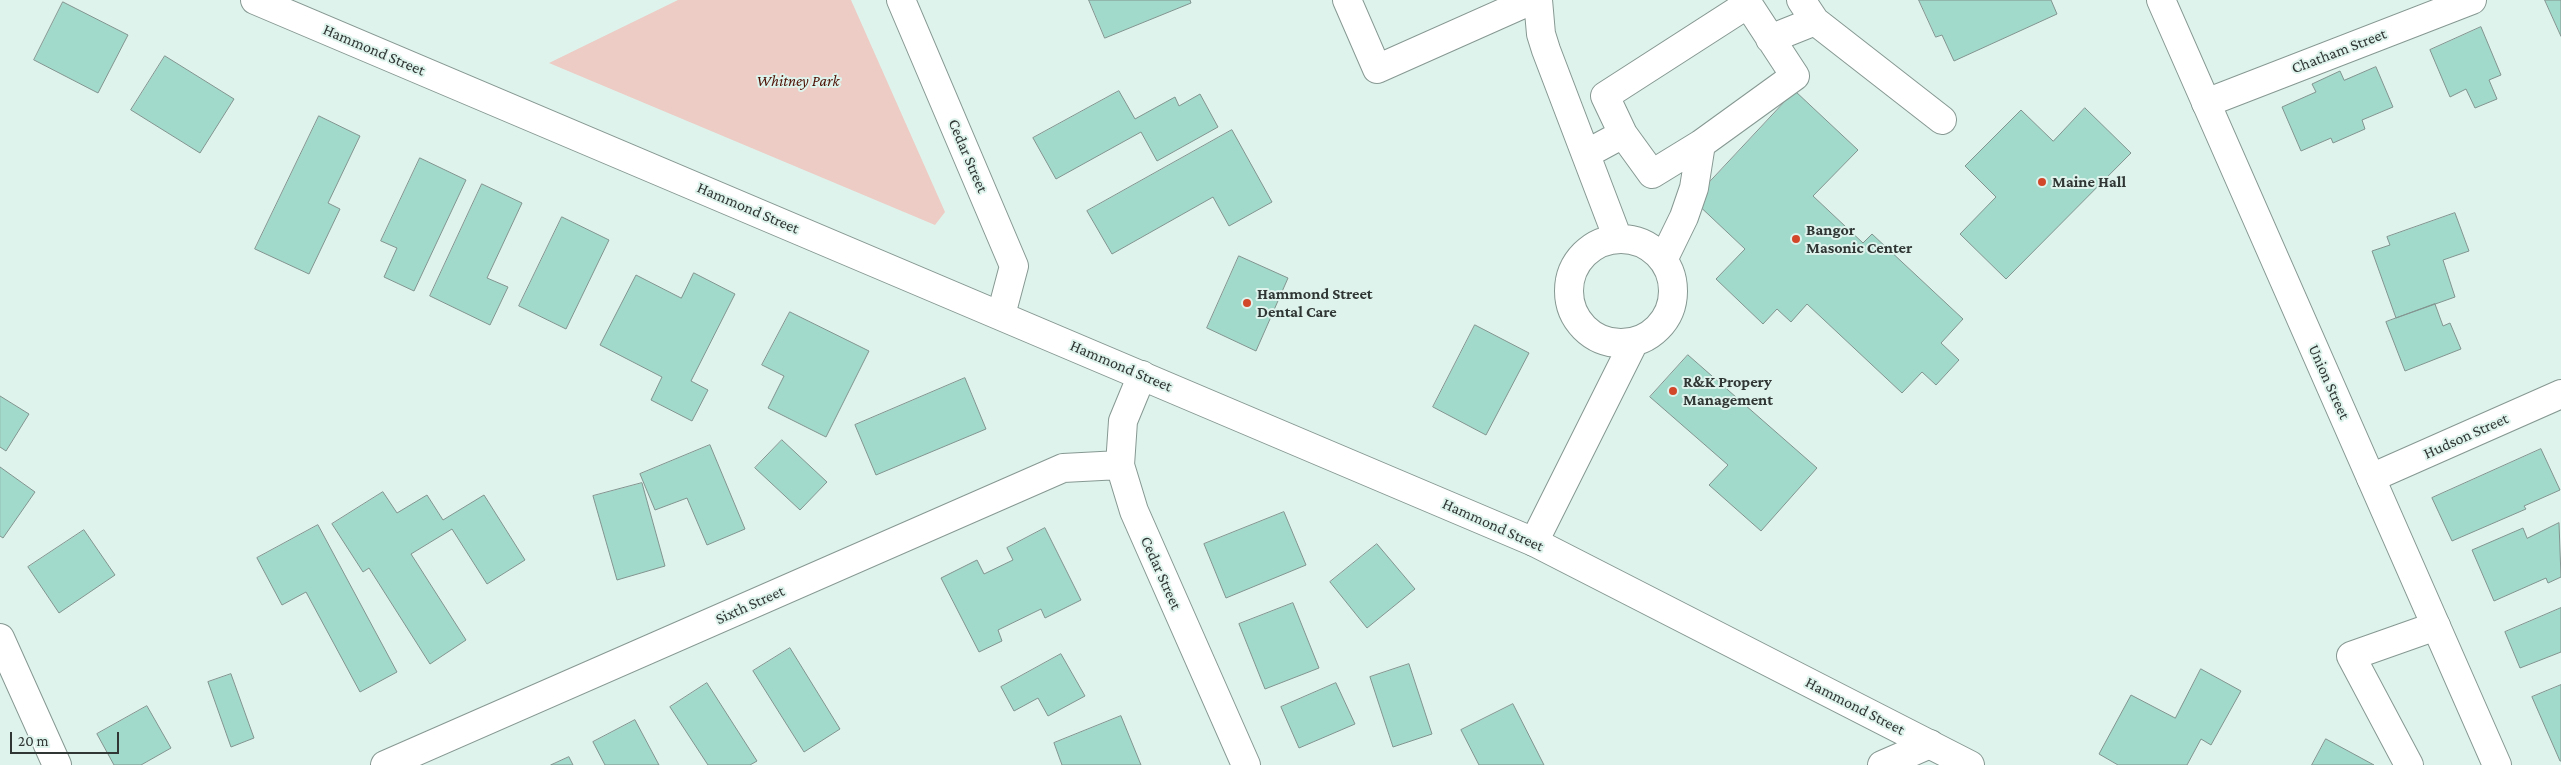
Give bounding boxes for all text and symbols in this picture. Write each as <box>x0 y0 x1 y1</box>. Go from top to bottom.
street label: Hammond Street <box>320 20 428 80</box>
street label: Chatham Street <box>2289 24 2389 78</box>
park label: Whitney Park <box>756 71 840 91</box>
street label: Cedar Street <box>944 116 992 196</box>
place label: Maine Hall <box>2052 172 2126 192</box>
marker: Maine Hall <box>2036 176 2048 188</box>
street label: Hammond Street <box>694 178 802 238</box>
place label: Bangor Masonic Center <box>1806 220 1912 258</box>
marker: Bangor Masonic Center <box>1790 233 1802 245</box>
place label: Hammond Street Dental Care <box>1257 284 1373 322</box>
marker: Hammond Street Dental Care <box>1241 297 1253 309</box>
street label: Hammond Street <box>1067 336 1175 396</box>
street label: Union Street <box>2304 341 2354 423</box>
place label: R&K Propery Management <box>1683 372 1773 410</box>
marker: R&K Propery Management <box>1667 385 1679 397</box>
street label: Hudson Street <box>2421 409 2511 463</box>
street label: Hammond Street <box>1439 494 1547 556</box>
street label: Cedar Street <box>1136 533 1186 613</box>
street label: Sixth Street <box>713 581 787 629</box>
street label: Hammond Street <box>1802 673 1908 739</box>
scale bar <box>12 722 121 754</box>
text: 20 m <box>18 733 49 749</box>

